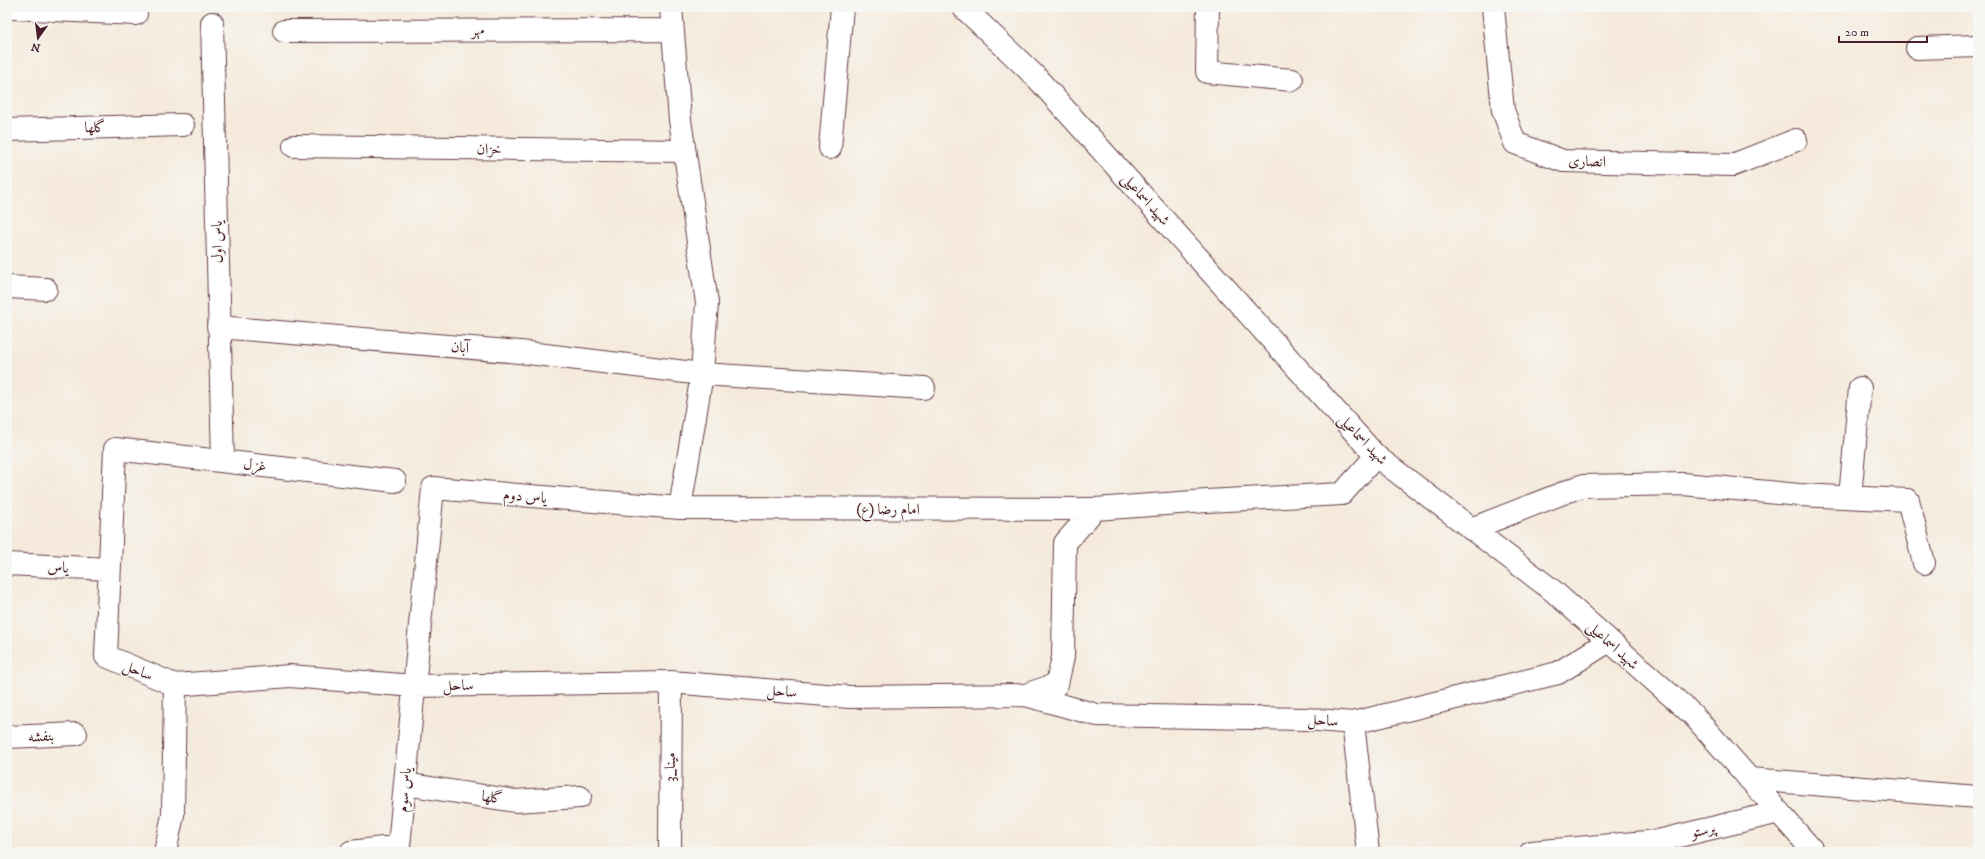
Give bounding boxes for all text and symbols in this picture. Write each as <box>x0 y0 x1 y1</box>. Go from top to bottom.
north arrow <box>18 18 58 58</box>
scale bar <box>1839 18 1927 44</box>
street label: مهر <box>469 21 485 40</box>
text: 20 m <box>1845 25 1869 40</box>
text: N <box>30 39 42 55</box>
street label: گلها <box>84 118 106 137</box>
street label: خزان <box>476 140 502 159</box>
street label: انصاری <box>1568 151 1606 172</box>
street label: شهید اسماعیلی <box>1116 169 1174 230</box>
street label: یاس اول <box>208 219 227 263</box>
street label: آبان <box>450 337 472 358</box>
street label: شهید اسماعیلی <box>1333 410 1392 470</box>
street label: غزل <box>242 455 268 477</box>
street label: یاس دوم <box>502 485 549 511</box>
street label: امام رضا (ع) <box>856 500 920 522</box>
street label: یاس <box>47 557 70 578</box>
street label: شهید اسماعیلی <box>1582 617 1643 675</box>
street label: ساحل <box>120 656 156 686</box>
street label: ساحل <box>442 676 474 696</box>
street label: ساحل <box>766 681 798 703</box>
street label: ساحل <box>1307 710 1339 732</box>
street label: بنفشه <box>27 726 55 747</box>
street label: مینا_3 <box>661 752 680 782</box>
street label: یاس سوم <box>393 766 419 813</box>
street label: گلها <box>480 787 504 808</box>
street label: پرستو <box>1687 818 1718 843</box>

